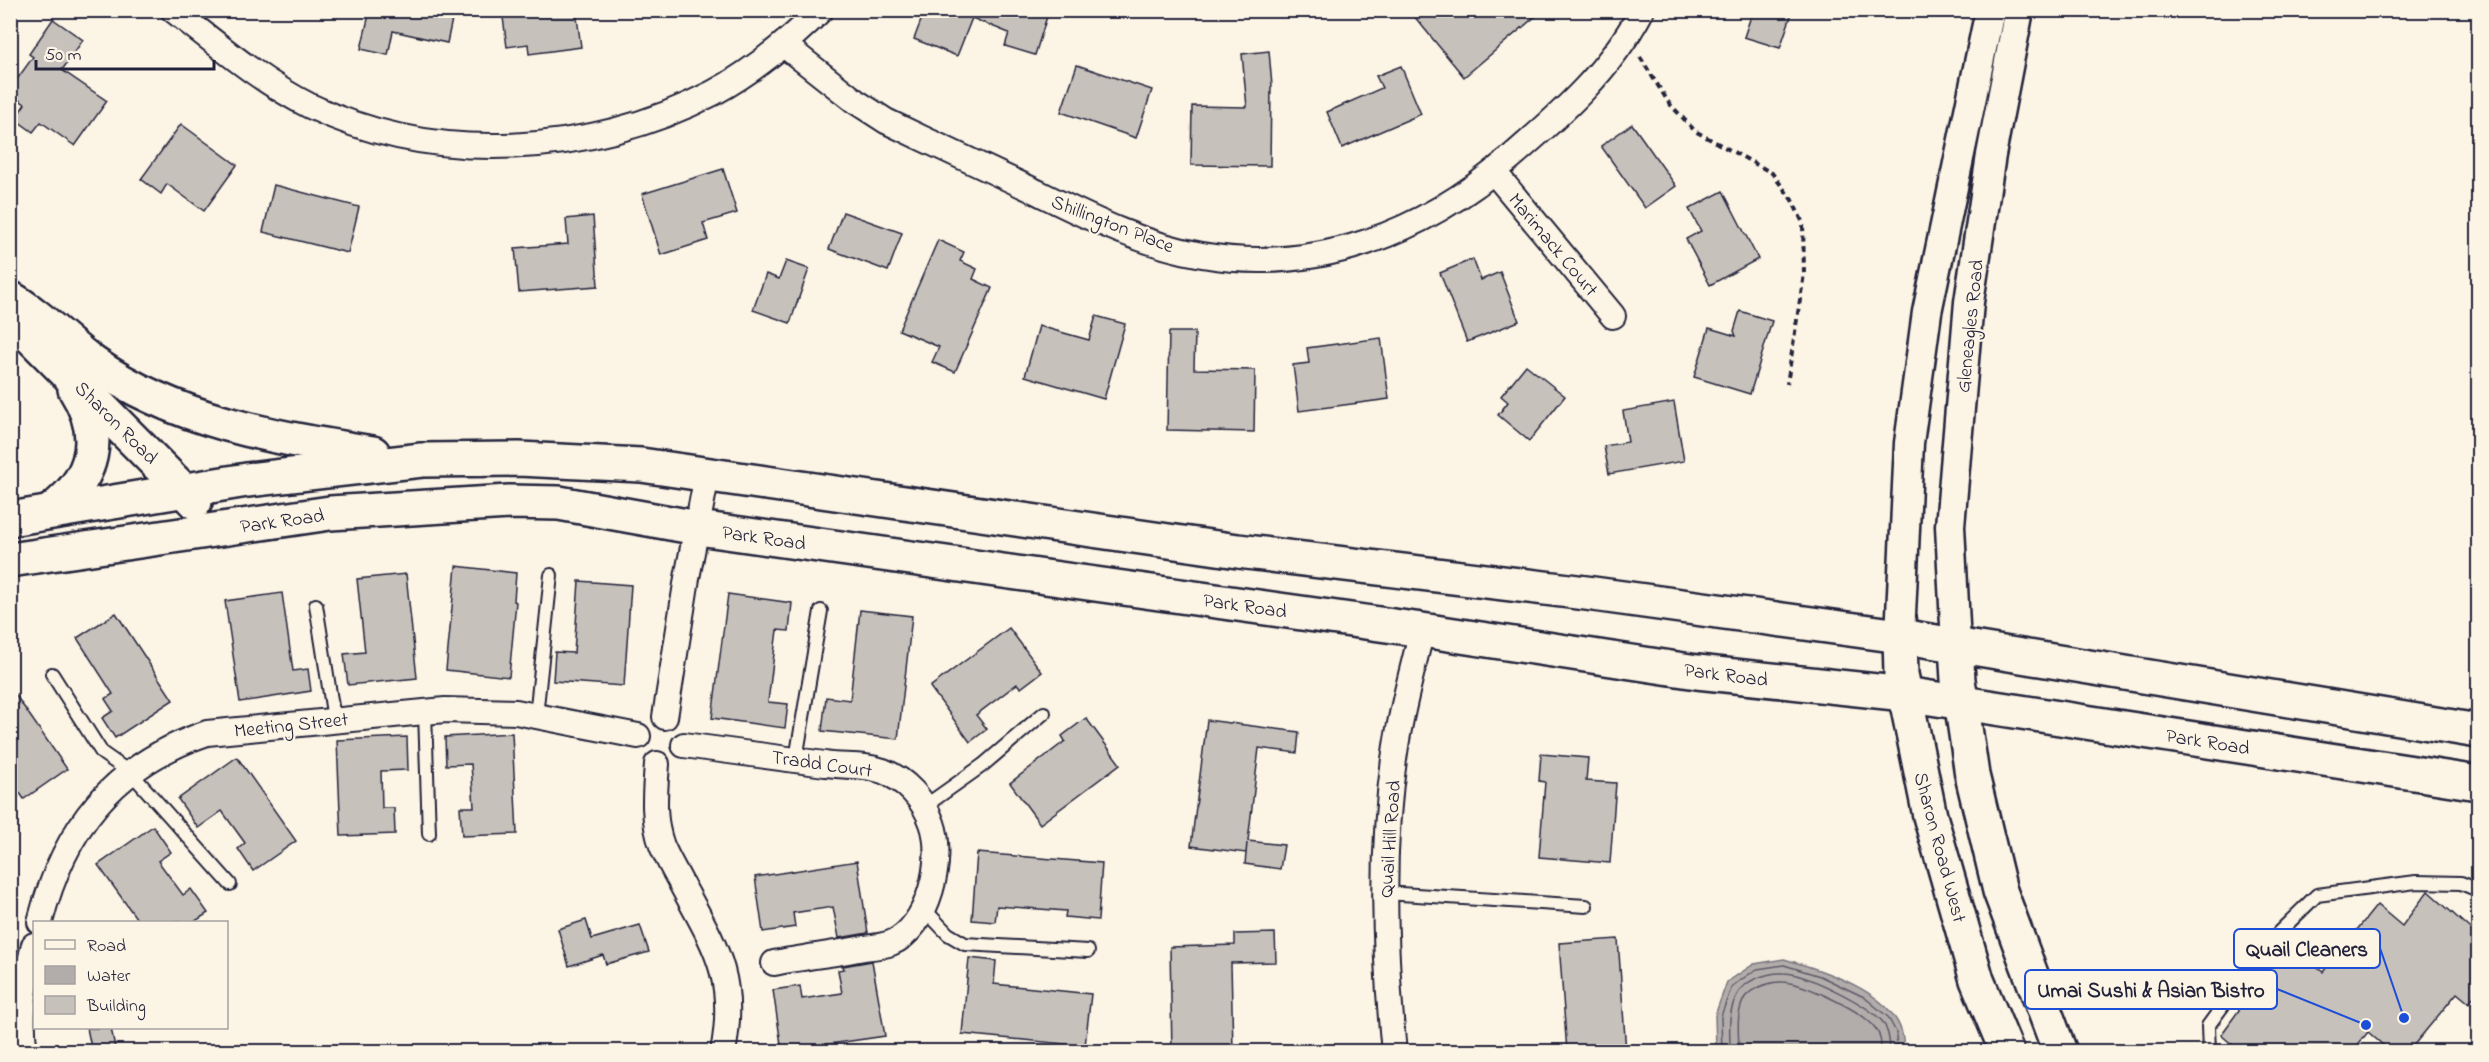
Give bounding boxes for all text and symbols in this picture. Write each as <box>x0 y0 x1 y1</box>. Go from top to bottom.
scale bar <box>36 33 214 71</box>
text: 50 m <box>45 43 82 69</box>
street label: Marimack Court <box>1500 187 1604 304</box>
street label: Shillington Place <box>1046 189 1178 263</box>
street label: Gleneagles Road <box>1950 258 1994 394</box>
street label: Sharon Road <box>67 375 164 472</box>
street label: Park Road <box>238 502 326 543</box>
street label: Park Road <box>720 519 808 560</box>
street label: Park Road <box>1201 587 1289 628</box>
street label: Park Road <box>1682 657 1769 696</box>
street label: Meeting Street <box>233 706 350 748</box>
street label: Park Road <box>2164 723 2252 764</box>
street label: Tradd Court <box>769 744 874 787</box>
street label: Sharon Road West <box>1905 769 1973 926</box>
street label: Quail Hill Road <box>1373 780 1410 899</box>
legend <box>33 921 228 1029</box>
callout: Quail Cleaners <box>2234 929 2380 968</box>
text: Road <box>87 934 126 960</box>
text: Quail Cleaners <box>2246 936 2368 966</box>
text: Water <box>87 964 131 990</box>
callout: Umai Sushi & Asian Bistro <box>2025 970 2277 1009</box>
text: Umai Sushi & Asian Bistro <box>2037 977 2265 1007</box>
text: Building <box>86 994 146 1021</box>

